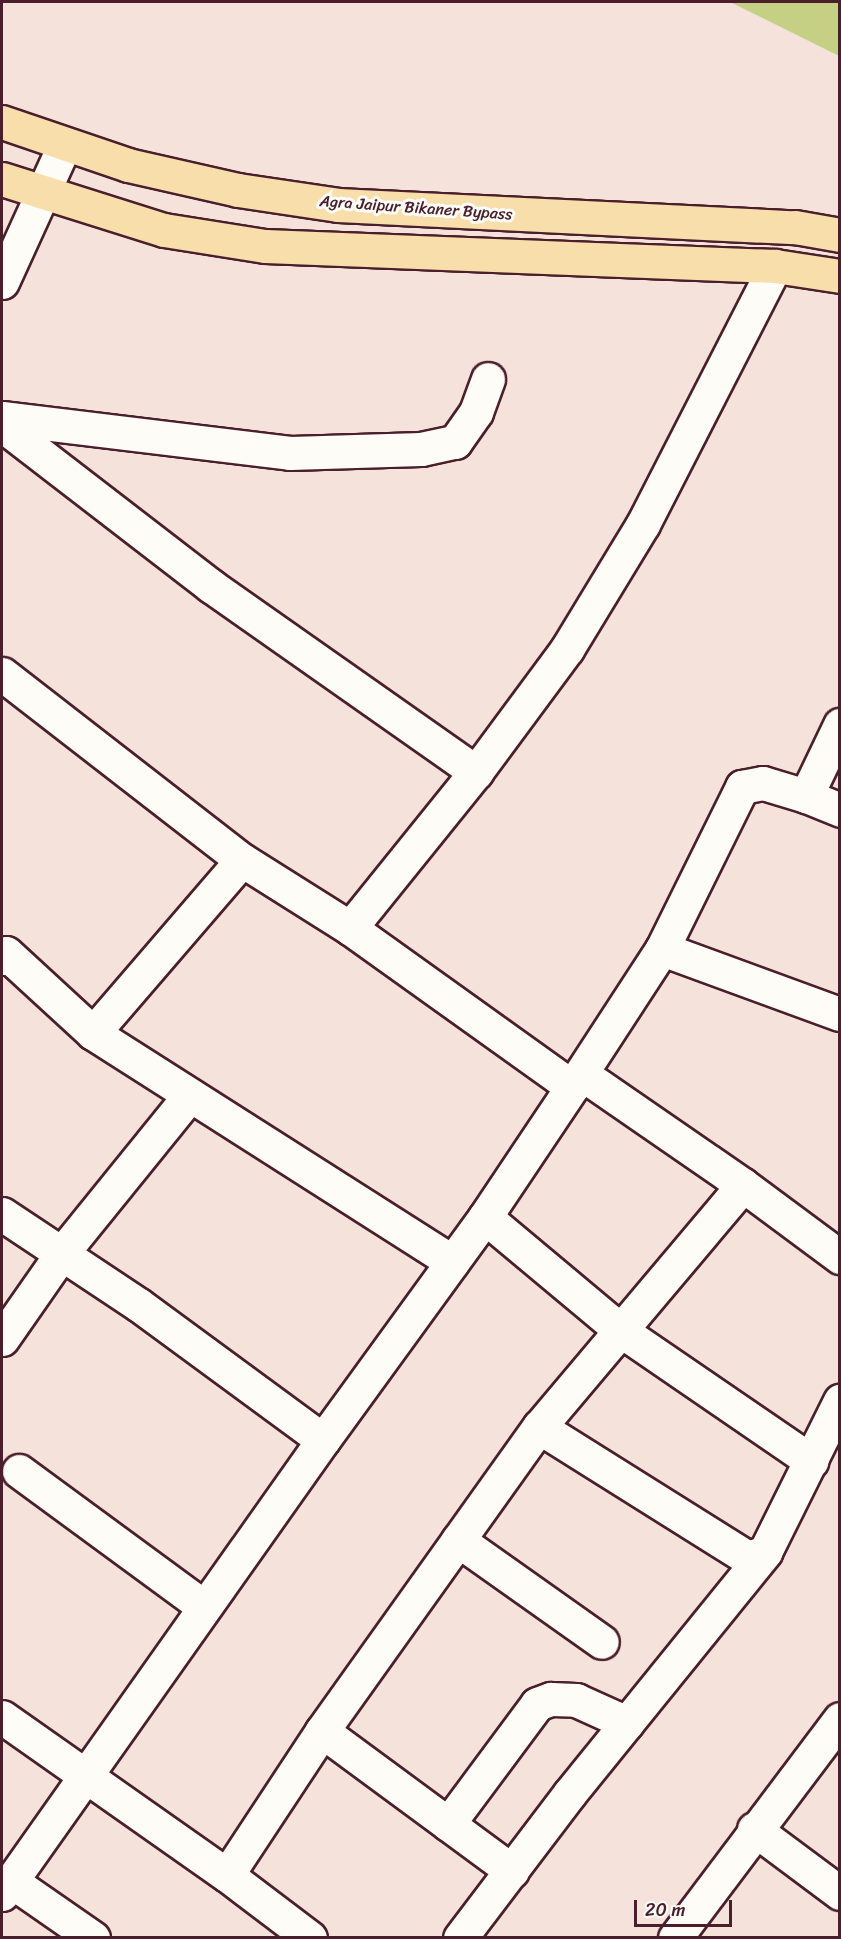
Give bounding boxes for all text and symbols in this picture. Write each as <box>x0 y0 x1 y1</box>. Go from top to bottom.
street label: Agra Jaipur Bikaner Bypass <box>320 192 512 224</box>
scale bar <box>637 1888 734 1926</box>
text: 20 m <box>645 1894 685 1926</box>

